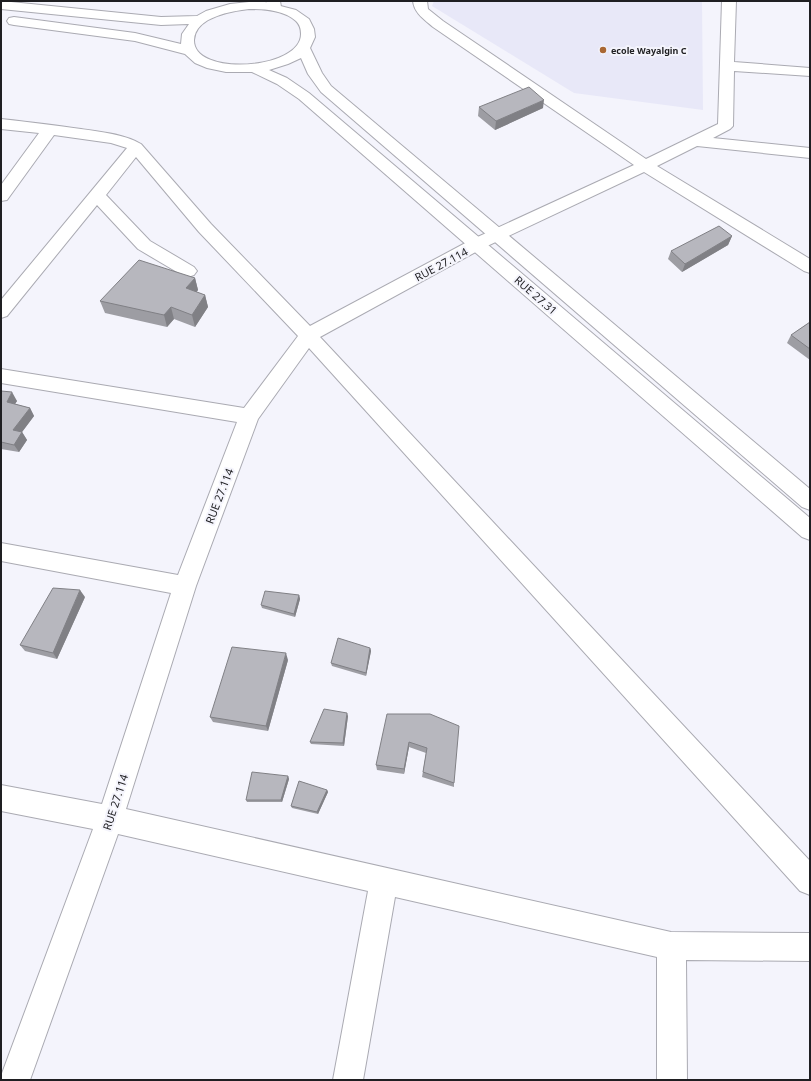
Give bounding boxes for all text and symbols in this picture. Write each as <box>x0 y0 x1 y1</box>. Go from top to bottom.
place label: ecole Wayalgin C <box>611 44 687 57</box>
marker: ecole Wayalgin C <box>598 45 608 55</box>
street label: RUE 27.114 <box>412 243 471 284</box>
street label: RUE 27.31 <box>511 272 561 318</box>
street label: RUE 27.114 <box>202 465 237 526</box>
street label: RUE 27.114 <box>99 771 131 832</box>

